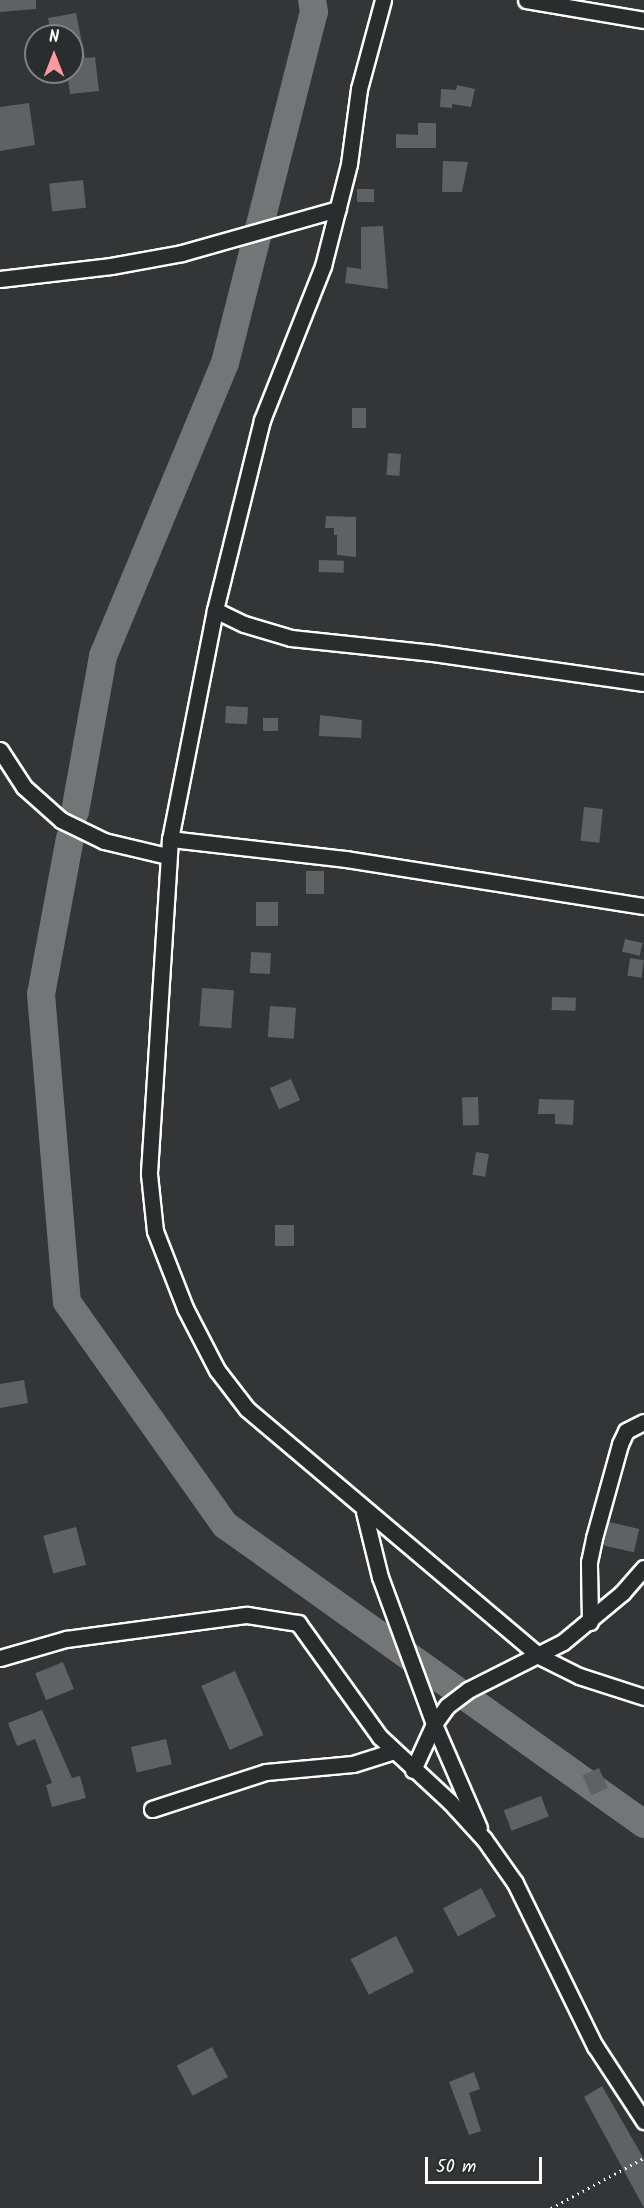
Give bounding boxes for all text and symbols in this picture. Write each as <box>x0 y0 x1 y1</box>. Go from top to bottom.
north arrow <box>24 24 84 84</box>
text: N <box>49 25 59 50</box>
scale bar <box>428 2145 545 2183</box>
text: 50 m <box>436 2153 476 2182</box>

